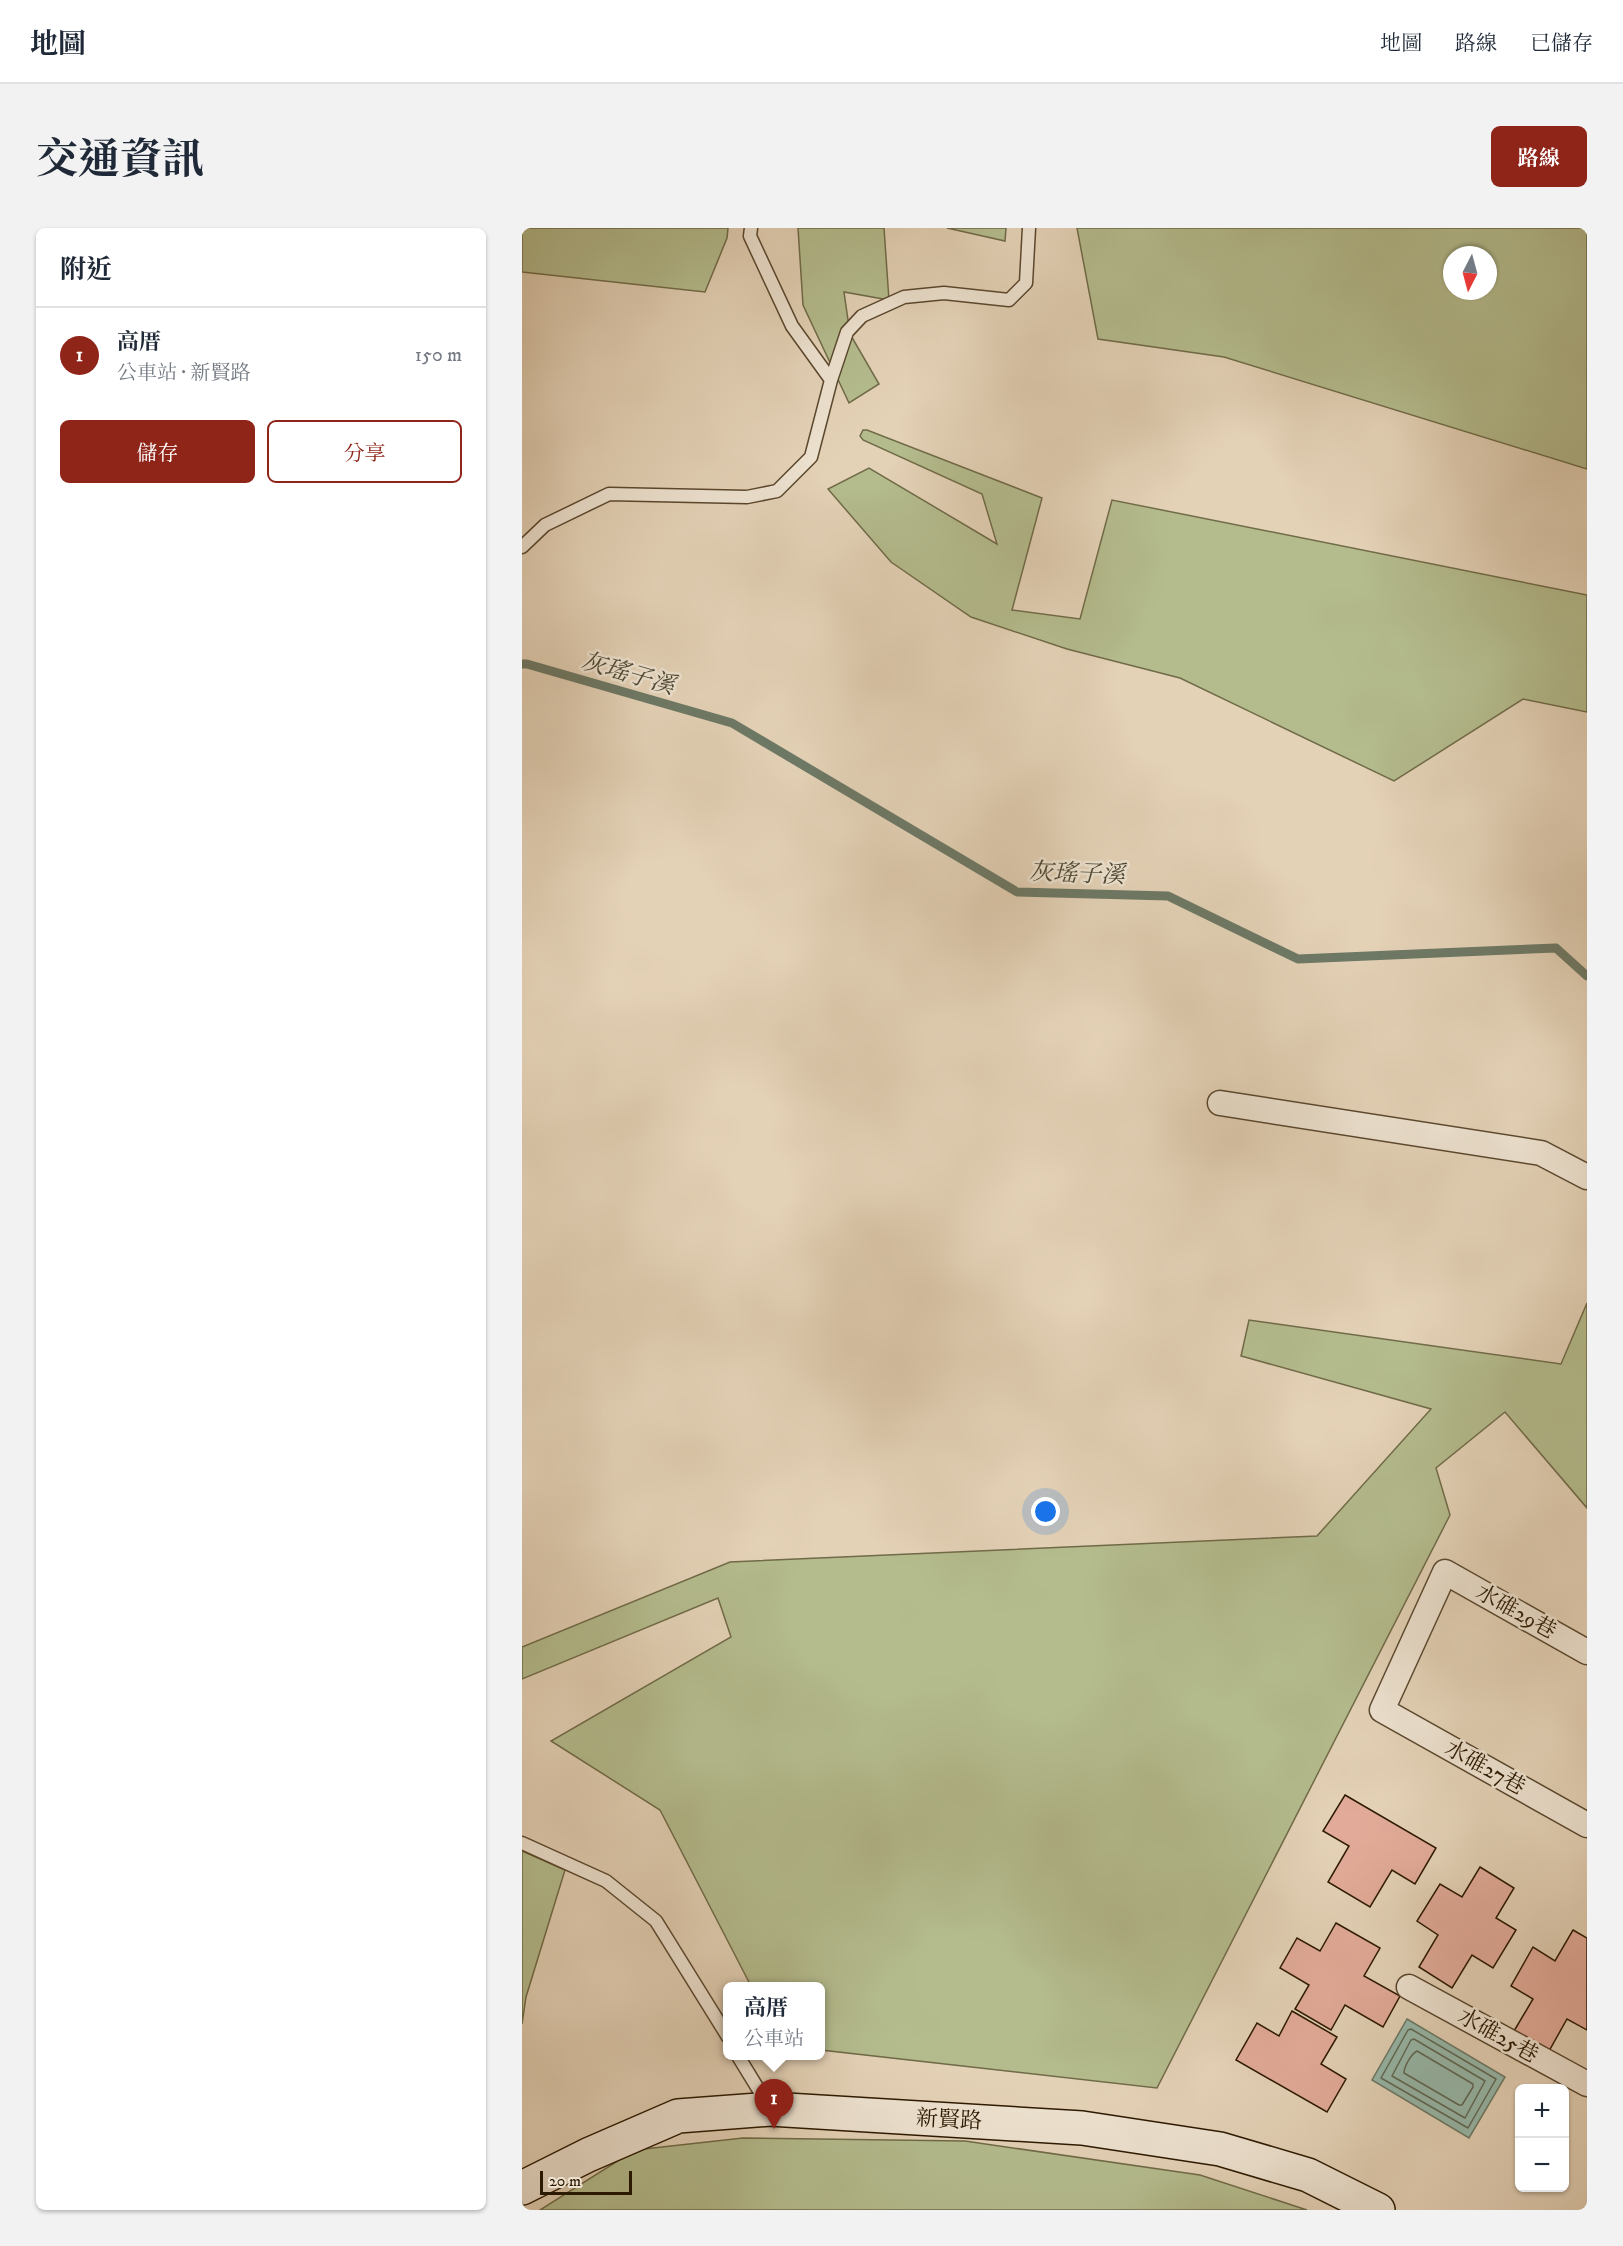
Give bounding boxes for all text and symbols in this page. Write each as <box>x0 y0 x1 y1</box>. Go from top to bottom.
text: 地圖 <box>30 27 86 62</box>
text: 地圖 <box>1380 31 1422 57</box>
text: 路線 <box>1455 31 1497 57</box>
text: 已儲存 <box>1530 31 1593 57</box>
button: 路線 <box>1491 126 1587 187</box>
text: 交通資訊 <box>36 135 204 187</box>
north arrow <box>1443 246 1497 300</box>
text: 附近 <box>60 254 112 287</box>
text: 高厝 <box>117 329 161 356</box>
text: 1 <box>76 343 83 368</box>
text: 150 m <box>415 343 462 368</box>
text: 公車站 · 新賢路 <box>117 361 250 386</box>
button: 儲存 <box>60 420 255 483</box>
button: 分享 <box>267 420 462 483</box>
water label: 灰瑤子溪 <box>578 646 681 702</box>
water label: 灰瑤子溪 <box>1029 857 1128 891</box>
your location <box>1031 1497 1060 1526</box>
street label: 水碓29巷 <box>1471 1579 1561 1645</box>
street label: 水碓27巷 <box>1440 1735 1530 1801</box>
popup <box>723 1982 825 2060</box>
text: 高厝 <box>744 1995 788 2022</box>
street label: 水碓25巷 <box>1453 2003 1543 2069</box>
text: 公車站 <box>744 2027 804 2052</box>
pin: 1 <box>754 2080 794 2129</box>
map controls <box>1515 2084 1569 2192</box>
button: + <box>1515 2084 1569 2138</box>
street label: 新賢路 <box>915 2105 983 2135</box>
button: − <box>1515 2138 1569 2192</box>
scale bar <box>540 2168 632 2196</box>
text: 20 m <box>549 2171 581 2191</box>

